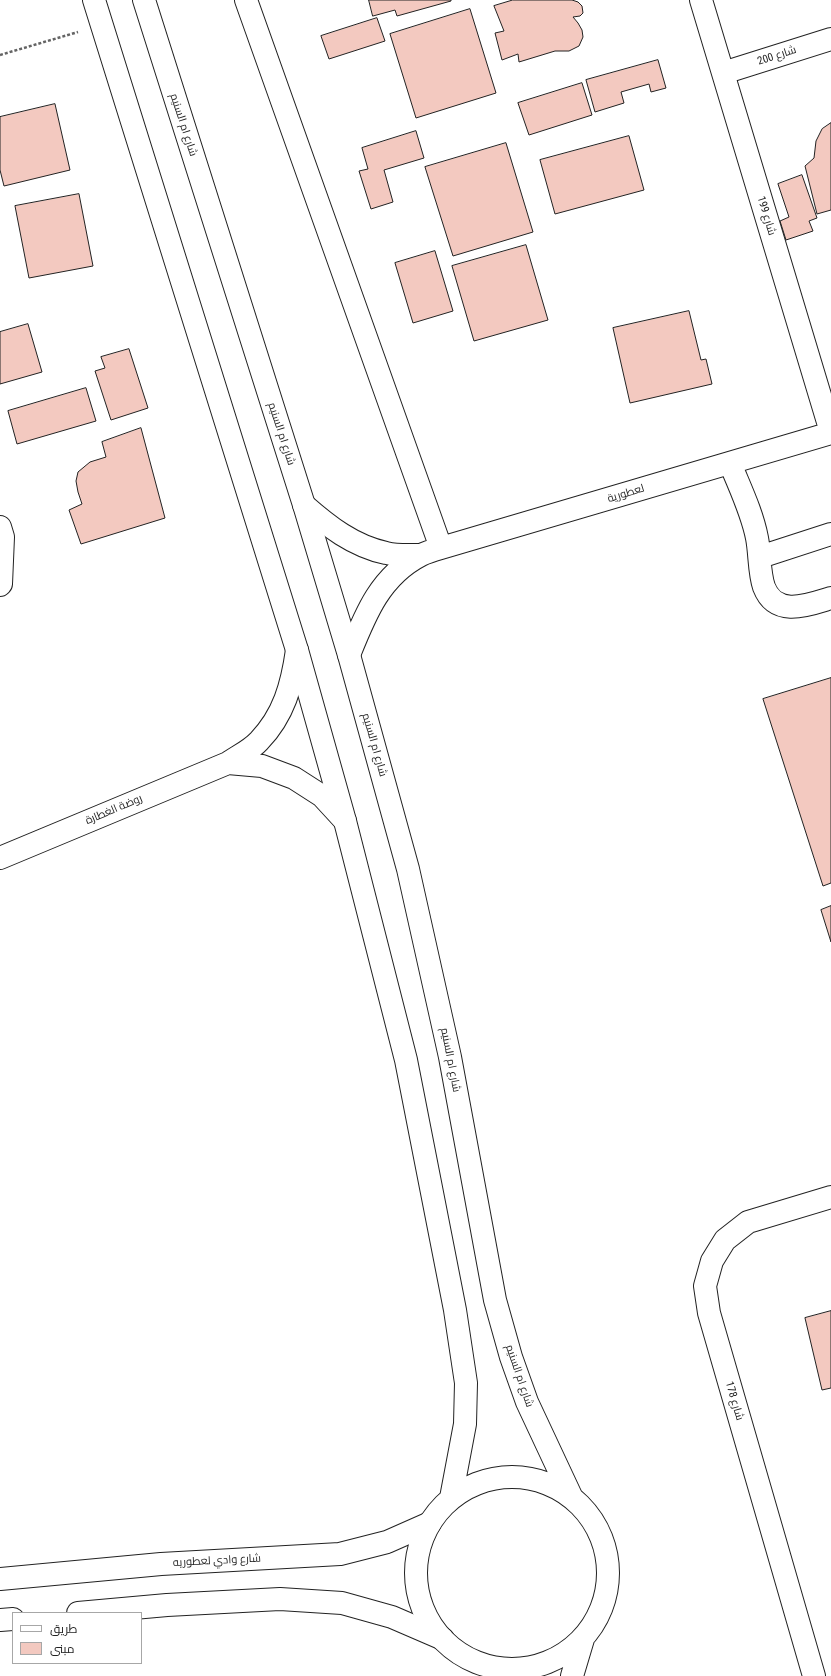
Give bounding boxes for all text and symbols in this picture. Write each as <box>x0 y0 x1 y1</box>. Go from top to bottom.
street label: شارع 200 <box>756 44 798 68</box>
street label: شارع ام السنيم <box>167 92 199 158</box>
street label: شارع 199 <box>754 195 778 237</box>
street label: شارع ام السنيم <box>265 401 297 467</box>
street label: لعطورية <box>606 482 646 506</box>
street label: شارع ام السنيم <box>359 712 389 778</box>
street label: روضة الغطارة <box>84 792 144 828</box>
street label: شارع ام السنيم <box>437 1027 463 1093</box>
street label: شارع ام السنيم <box>502 1343 536 1409</box>
street label: شارع 178 <box>722 1380 746 1422</box>
street label: شارع وادي لعطوريه <box>173 1552 261 1570</box>
legend <box>12 1612 142 1664</box>
text: طريق <box>50 1622 77 1636</box>
text: مبنى <box>50 1642 75 1656</box>

